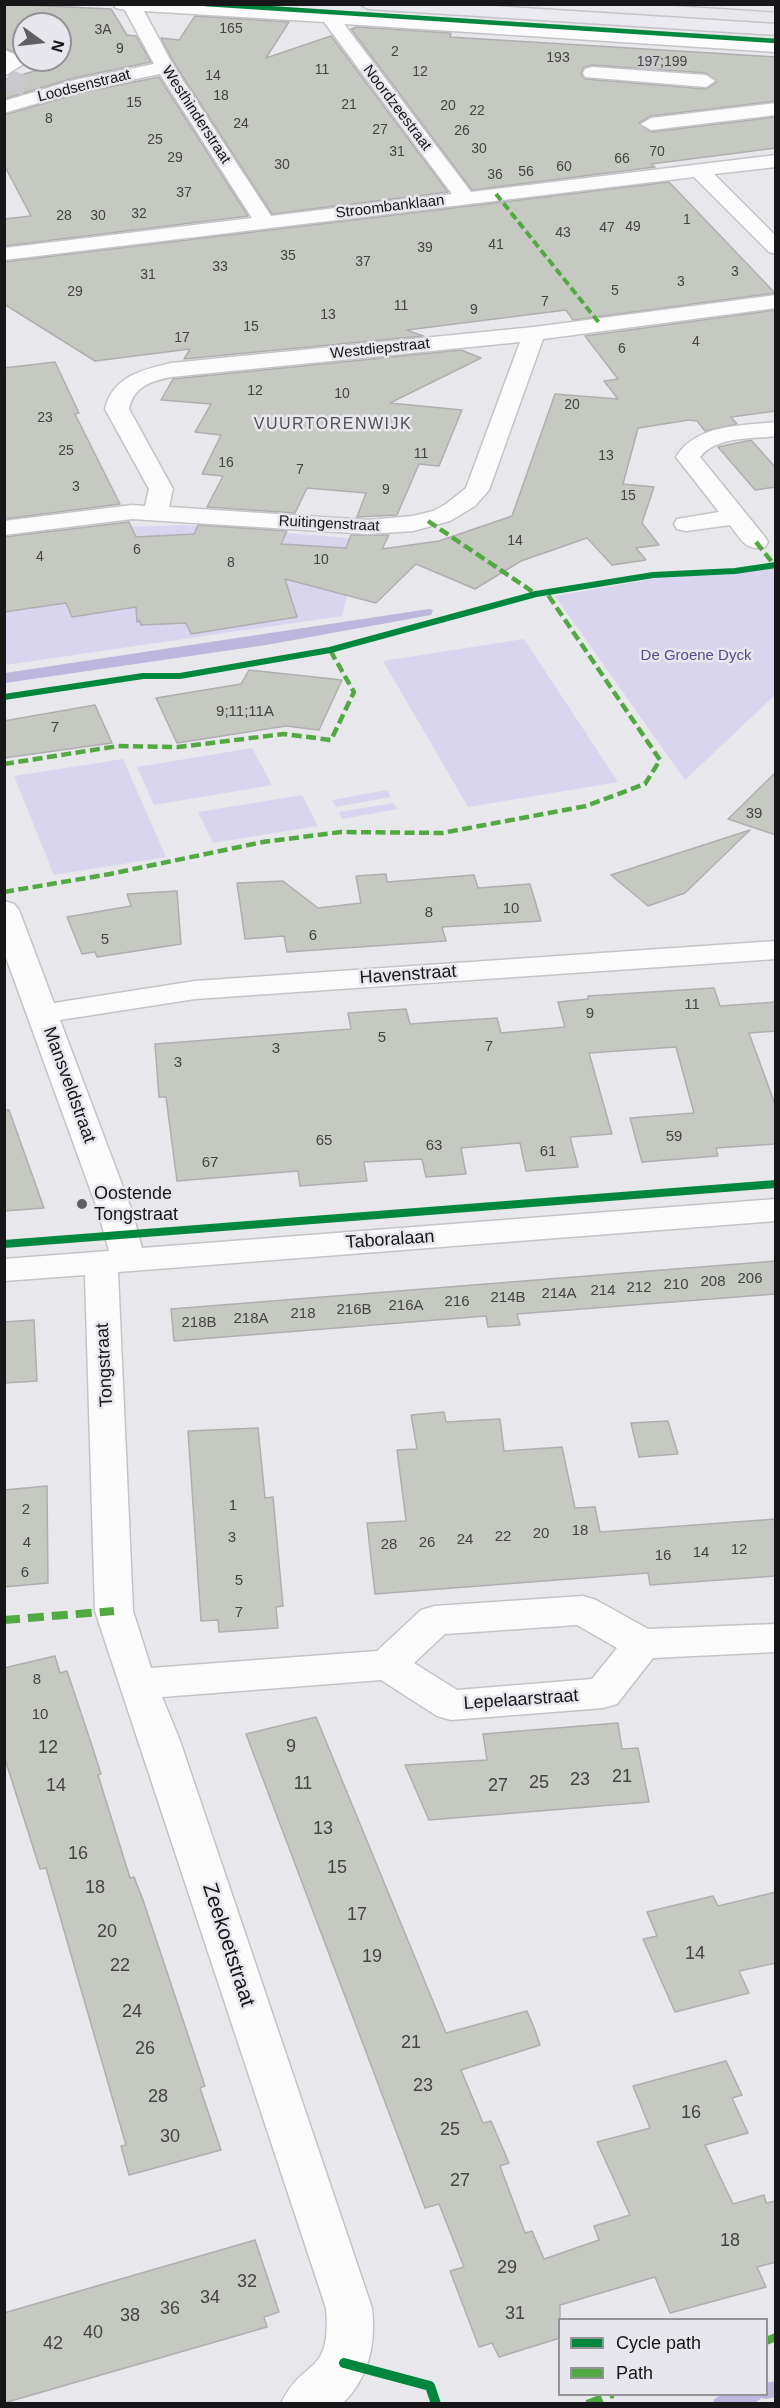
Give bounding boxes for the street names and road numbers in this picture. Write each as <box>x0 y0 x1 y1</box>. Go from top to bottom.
street label: Noordzeestraat <box>359 62 435 154</box>
street label: Westhinderstraat <box>158 63 234 167</box>
street label: Loodsenstraat <box>36 66 132 106</box>
street label: Stroombanklaan <box>335 191 445 223</box>
street label: Westdiepstraat <box>329 335 431 363</box>
street label: Ruitingenstraat <box>278 512 380 536</box>
street label: Havenstraat <box>359 961 457 989</box>
street label: Mansveldstraat <box>38 1024 100 1146</box>
street label: Taboralaan <box>345 1226 435 1254</box>
street label: Tongstraat <box>92 1322 118 1408</box>
street label: Lepelaarstraat <box>463 1685 579 1715</box>
street label: Zeekoetstraat <box>196 1880 260 2010</box>

